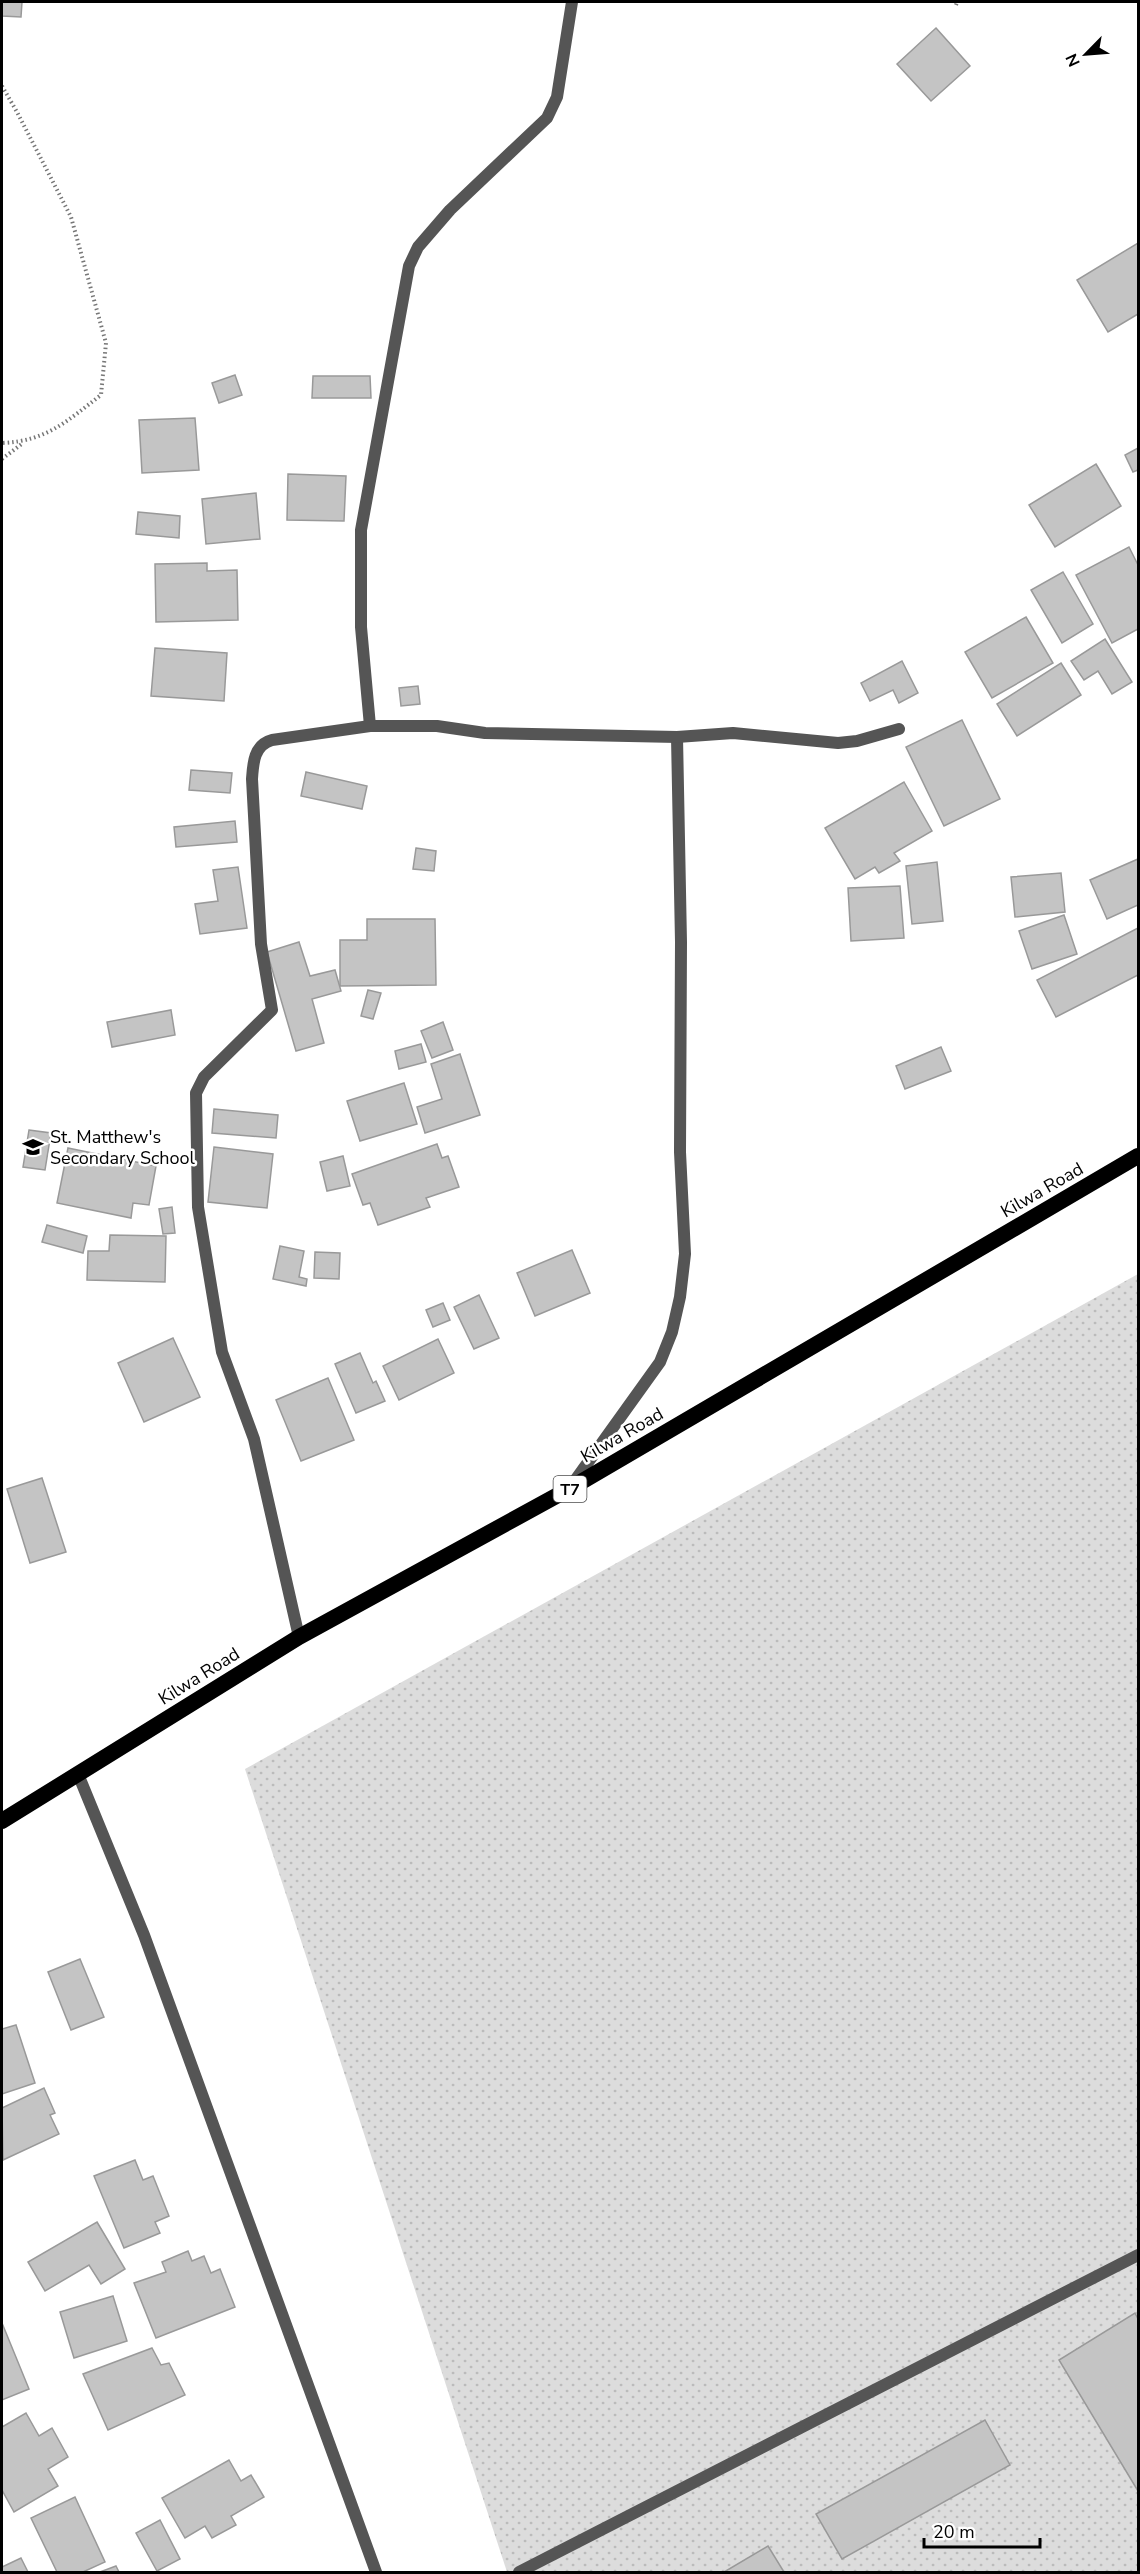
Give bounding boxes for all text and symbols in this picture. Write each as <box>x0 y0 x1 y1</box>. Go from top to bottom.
north arrow <box>1056 24 1116 84</box>
text: N <box>1061 50 1086 70</box>
place label: St. Matthew's Secondary School <box>50 1125 196 1170</box>
school or university icon: St. Matthew's Secondary School <box>21 1135 45 1159</box>
street label: Kilwa Road <box>996 1157 1088 1223</box>
street label: Kilwa Road <box>576 1402 668 1468</box>
road number: T7 <box>554 1476 586 1502</box>
street label: Kilwa Road <box>154 1642 244 1710</box>
scale bar <box>924 2511 1040 2549</box>
text: 20 m <box>933 2520 975 2544</box>

